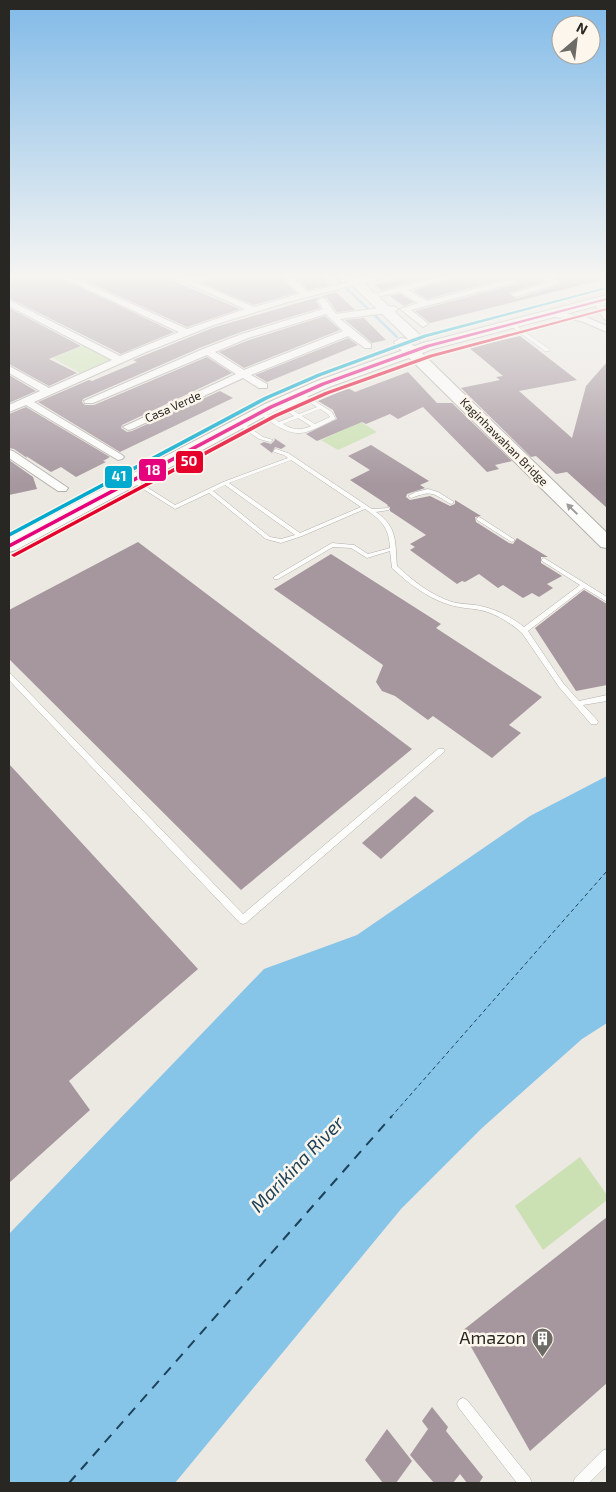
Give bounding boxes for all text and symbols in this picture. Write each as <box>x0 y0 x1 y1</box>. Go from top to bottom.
north arrow <box>551 15 601 65</box>
text: N <box>574 18 591 38</box>
street label: Casa Verde <box>142 388 203 425</box>
street label: Kaginhawahan Bridge <box>458 394 552 488</box>
line badge: 50 <box>175 450 204 474</box>
text: 50 <box>181 452 197 469</box>
line badge: 18 <box>138 458 167 482</box>
text: 18 <box>146 461 160 478</box>
line badge: 41 <box>104 465 133 489</box>
text: 41 <box>112 467 126 484</box>
one-way arrow <box>566 503 578 515</box>
water label: Marikina River <box>245 1110 349 1216</box>
place label: Amazon <box>459 1326 526 1348</box>
building icon: Amazon <box>530 1326 554 1357</box>

